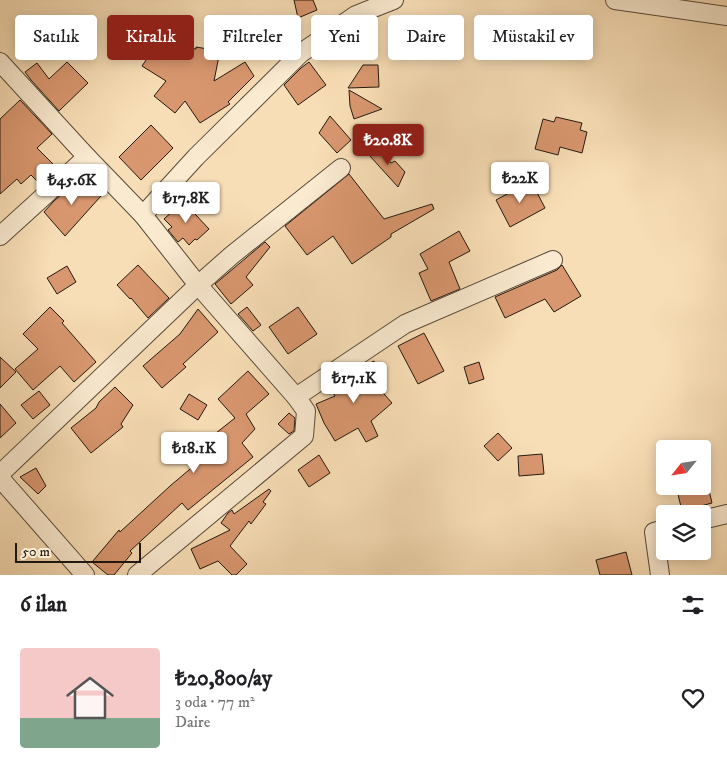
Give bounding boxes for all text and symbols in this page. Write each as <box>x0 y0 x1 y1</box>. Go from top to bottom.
chip: Satılık <box>15 15 97 60</box>
chip: Kiralık <box>107 15 194 60</box>
chip: Filtreler <box>204 15 301 60</box>
chip: Yeni <box>311 15 378 60</box>
chip: Daire <box>388 15 464 60</box>
chip: Müstakil ev <box>474 15 593 60</box>
pin: ₺20.8K <box>347 124 429 166</box>
text: ₺20.8K <box>364 130 412 150</box>
pin: ₺22K <box>490 162 550 204</box>
pin: ₺45.6K <box>31 164 113 206</box>
text: ₺22K <box>502 168 538 188</box>
text: ₺45.6K <box>47 170 97 190</box>
pin: ₺17.8K <box>145 182 227 224</box>
text: ₺17.8K <box>163 188 209 208</box>
pin: ₺17.1K <box>313 362 395 404</box>
text: ₺17.1K <box>332 368 376 388</box>
pin: ₺18.1K <box>153 432 235 474</box>
text: ₺18.1K <box>172 438 216 458</box>
north arrow <box>656 440 711 495</box>
map controls <box>656 440 711 560</box>
button: layers <box>656 505 711 560</box>
scale bar <box>15 540 141 563</box>
text: 50 m <box>22 543 50 561</box>
icon: filters <box>679 591 707 619</box>
text: 6 ilan <box>20 592 67 618</box>
text: ₺20,800/ay <box>175 666 272 692</box>
icon: home <box>60 668 120 728</box>
icon: heart <box>679 684 707 712</box>
text: 3 oda · 77 m² <box>175 692 255 712</box>
text: Daire <box>175 712 210 732</box>

